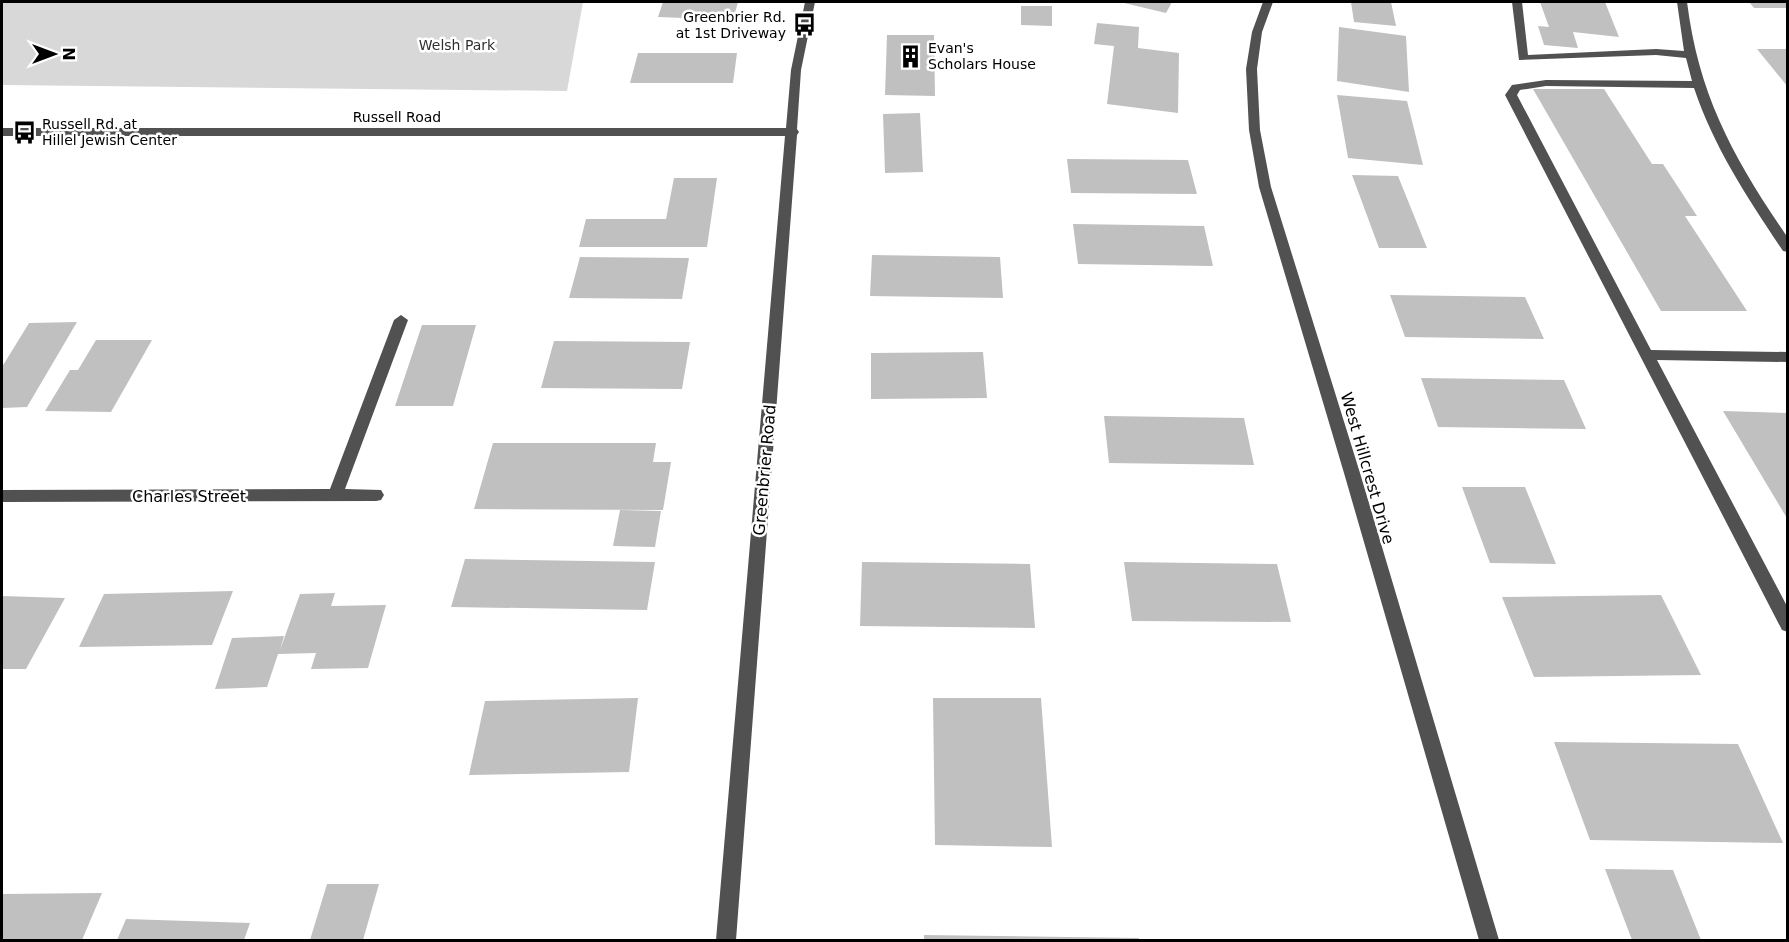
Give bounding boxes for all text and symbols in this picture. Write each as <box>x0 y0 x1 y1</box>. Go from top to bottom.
place label: Greenbrier Rd. at 1st Driveway <box>676 9 786 41</box>
bus stop icon: Greenbrier Rd. at 1st Driveway <box>791 12 817 38</box>
north arrow <box>24 24 84 84</box>
park label: Welsh Park <box>419 37 496 53</box>
place label: Evan's Scholars House <box>928 40 1036 72</box>
building icon: Evan's Scholars House <box>897 43 923 69</box>
text: N <box>59 47 78 61</box>
street label: Russell Road <box>353 109 441 125</box>
place label: Russell Rd. at Hillel Jewish Center <box>42 116 177 148</box>
bus stop icon: Russell Rd. at Hillel Jewish Center <box>11 119 37 145</box>
street label: West Hillcrest Drive <box>1337 390 1398 546</box>
street label: Greenbrier Road <box>749 404 780 536</box>
street label: Charles Street <box>132 487 246 506</box>

